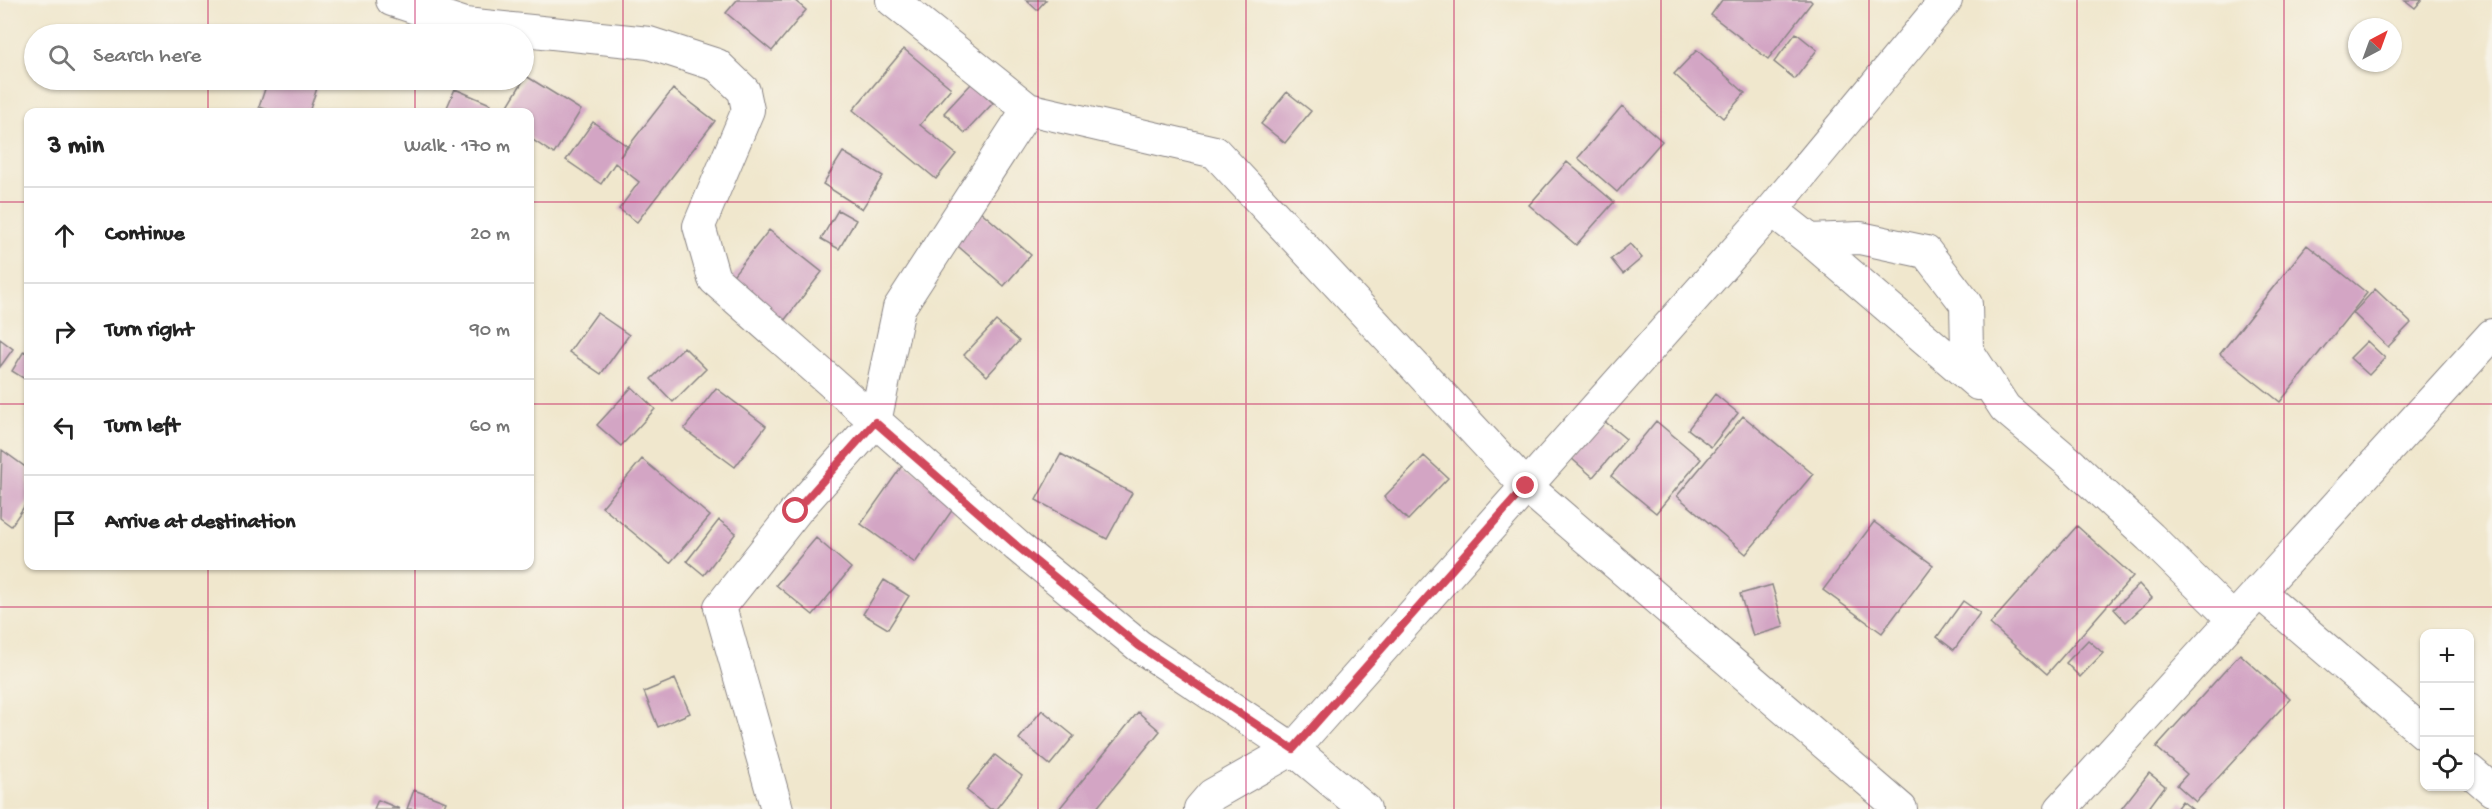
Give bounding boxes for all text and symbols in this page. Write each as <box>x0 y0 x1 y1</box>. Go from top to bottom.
north arrow <box>2348 18 2402 72</box>
search box <box>24 24 534 90</box>
icon: search <box>45 41 78 74</box>
text: Search here <box>93 44 201 70</box>
text: 3 min <box>48 132 104 163</box>
text: Walk · 170 m <box>404 136 510 159</box>
icon: ahead <box>48 219 81 252</box>
text: Continue <box>105 222 185 248</box>
text: 20 m <box>470 224 510 247</box>
icon: right <box>48 315 81 348</box>
text: Turn right <box>105 318 193 344</box>
text: 90 m <box>470 320 510 343</box>
icon: left <box>48 411 81 444</box>
text: Turn left <box>105 414 179 440</box>
text: 60 m <box>470 416 510 439</box>
route end <box>1512 472 1538 498</box>
route start <box>782 497 808 523</box>
icon: arrive <box>48 507 81 540</box>
text: Arrive at destination <box>105 510 295 536</box>
map controls <box>2420 629 2474 791</box>
button: + <box>2420 629 2474 683</box>
button: − <box>2420 683 2474 737</box>
button: locate <box>2420 737 2474 791</box>

